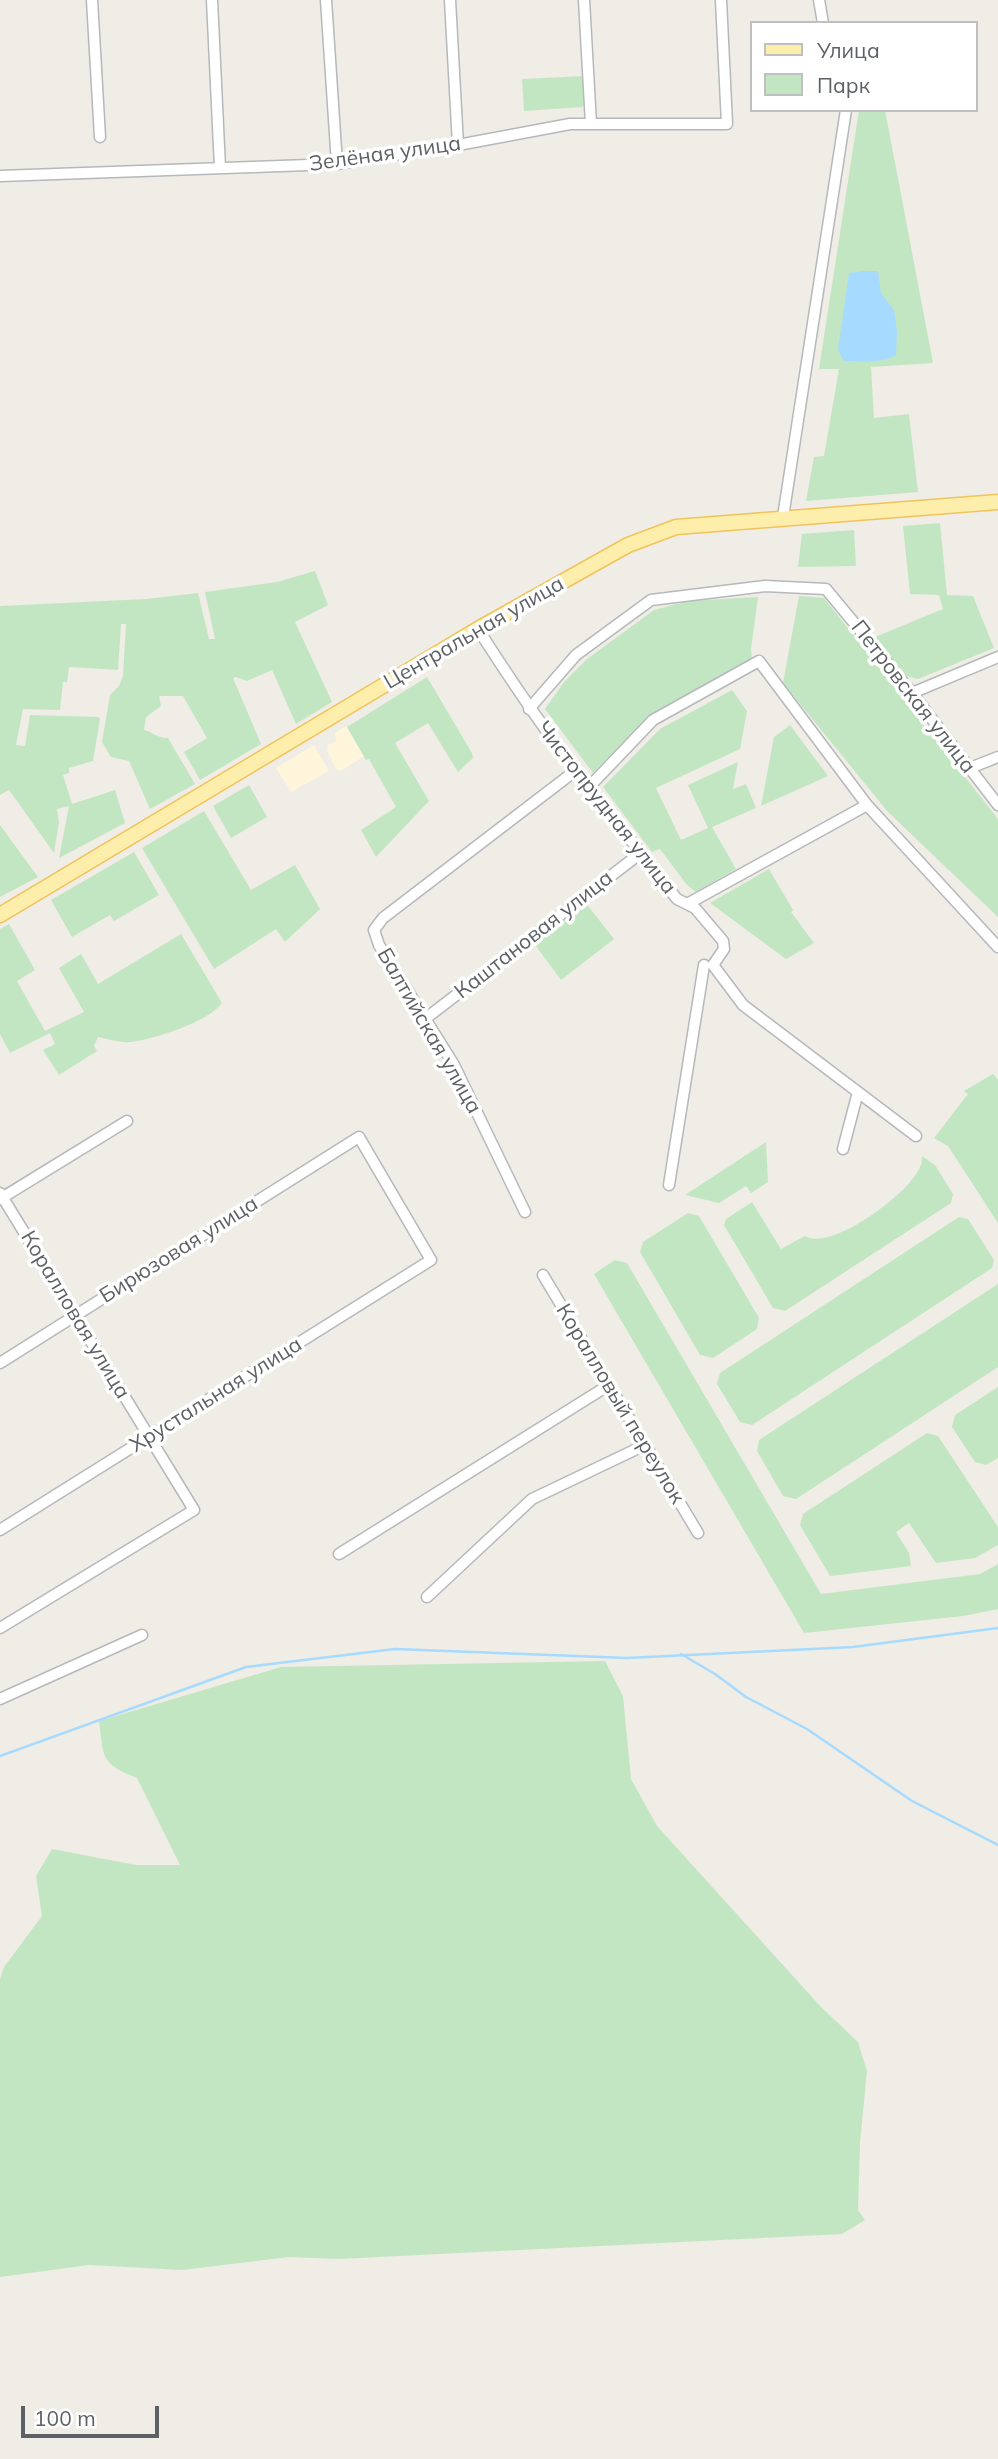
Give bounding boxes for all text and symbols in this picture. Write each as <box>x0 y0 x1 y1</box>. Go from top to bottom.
legend <box>750 21 977 112</box>
text: Улица <box>817 37 880 63</box>
text: Парк <box>817 72 870 98</box>
street label: Зелёная улица <box>308 131 462 177</box>
street label: Центральная улица <box>380 571 568 695</box>
street label: Петровская улица <box>846 616 980 778</box>
street label: Чистопрудная улица <box>531 717 681 899</box>
street label: Каштановая улица <box>450 865 618 1005</box>
street label: Балтийская улица <box>371 944 487 1118</box>
street label: Бирюзовая улица <box>95 1191 263 1309</box>
street label: Коралловая улица <box>15 1227 135 1403</box>
street label: Коралловый переулок <box>550 1300 690 1508</box>
street label: Хрустальная улица <box>125 1332 307 1458</box>
scale bar <box>24 2392 163 2436</box>
text: 100 m <box>34 2405 96 2431</box>

